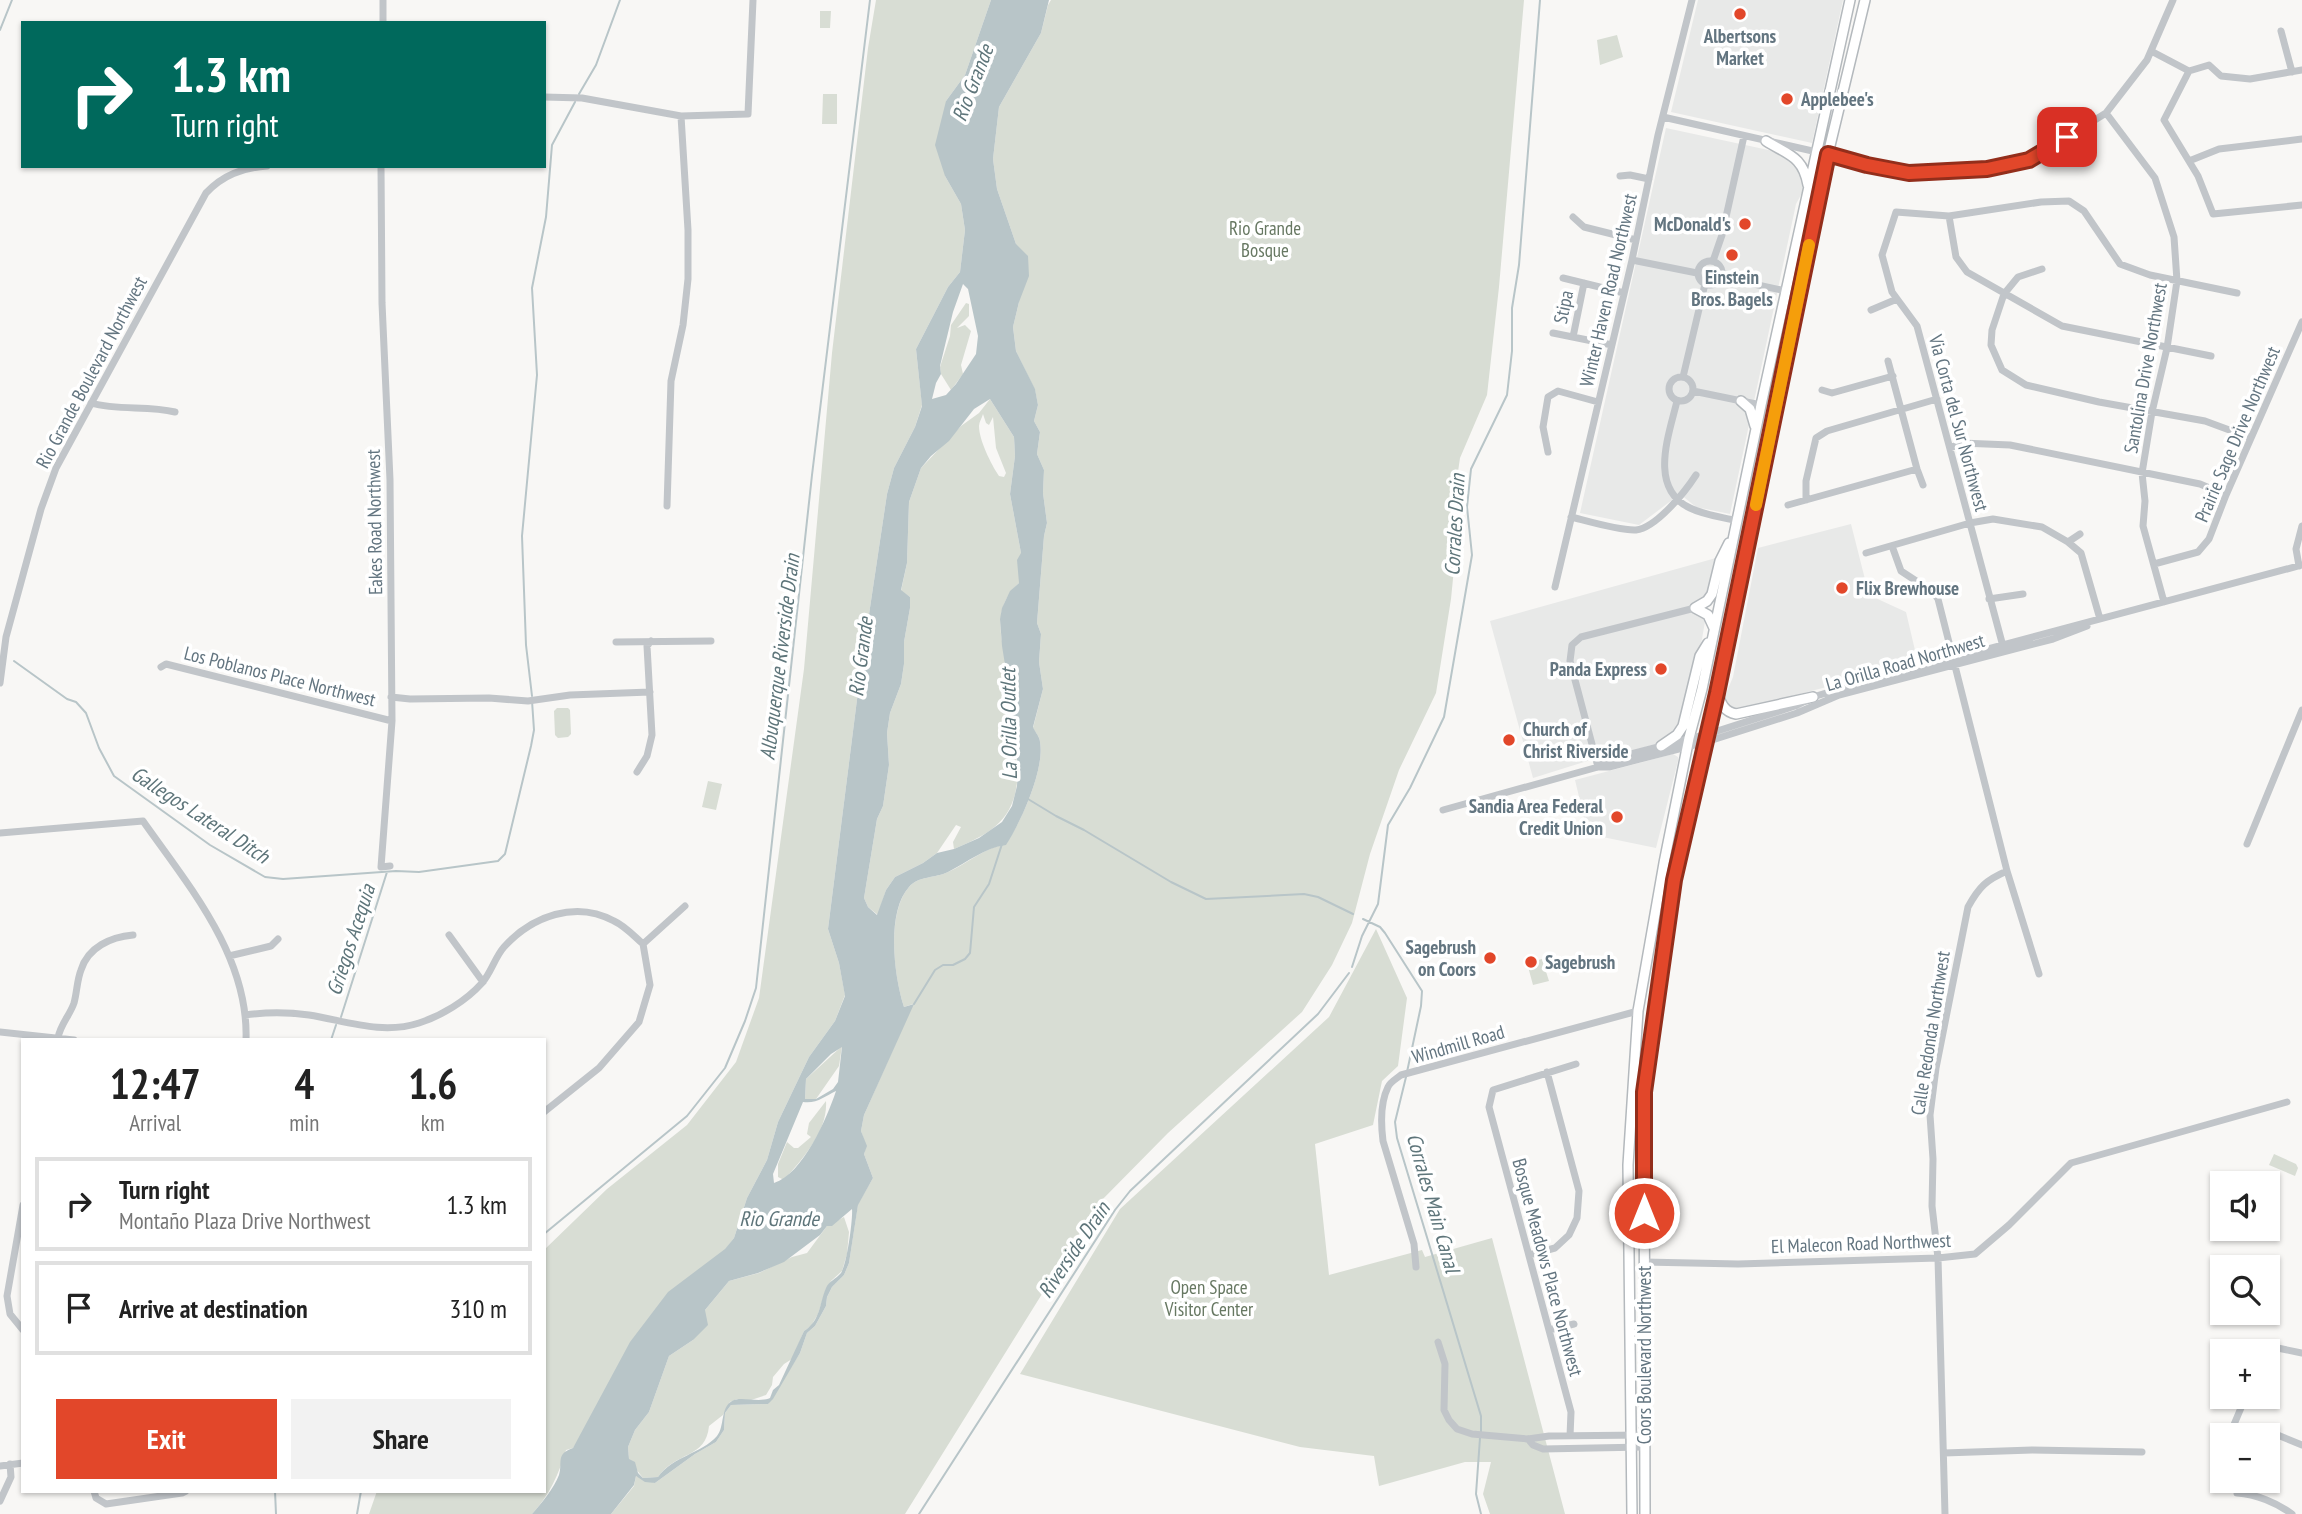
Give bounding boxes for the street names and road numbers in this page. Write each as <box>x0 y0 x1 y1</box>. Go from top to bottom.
street label: Winter Haven Road Northwest <box>1574 190 1642 389</box>
street label: Rio Grande Boulevard Northwest <box>30 271 152 472</box>
street label: Santolina Drive Northwest <box>2118 280 2172 455</box>
street label: Stipa <box>1548 288 1578 326</box>
street label: Via Corta del Sur Northwest <box>1924 331 1994 515</box>
street label: Prairie Sage Drive Northwest <box>2189 342 2285 526</box>
street label: Eakes Road Northwest <box>361 448 387 595</box>
street label: La Orilla Road Northwest <box>1823 628 1988 696</box>
street label: Los Poblanos Place Northwest <box>182 641 379 712</box>
street label: Calle Redonda Northwest <box>1905 948 1955 1117</box>
street label: Windmill Road <box>1409 1019 1507 1069</box>
street label: Bosque Meadows Place Northwest <box>1507 1155 1589 1379</box>
street label: El Malecon Road Northwest <box>1771 1228 1952 1258</box>
street label: Coors Boulevard Northwest <box>1632 1265 1656 1444</box>

